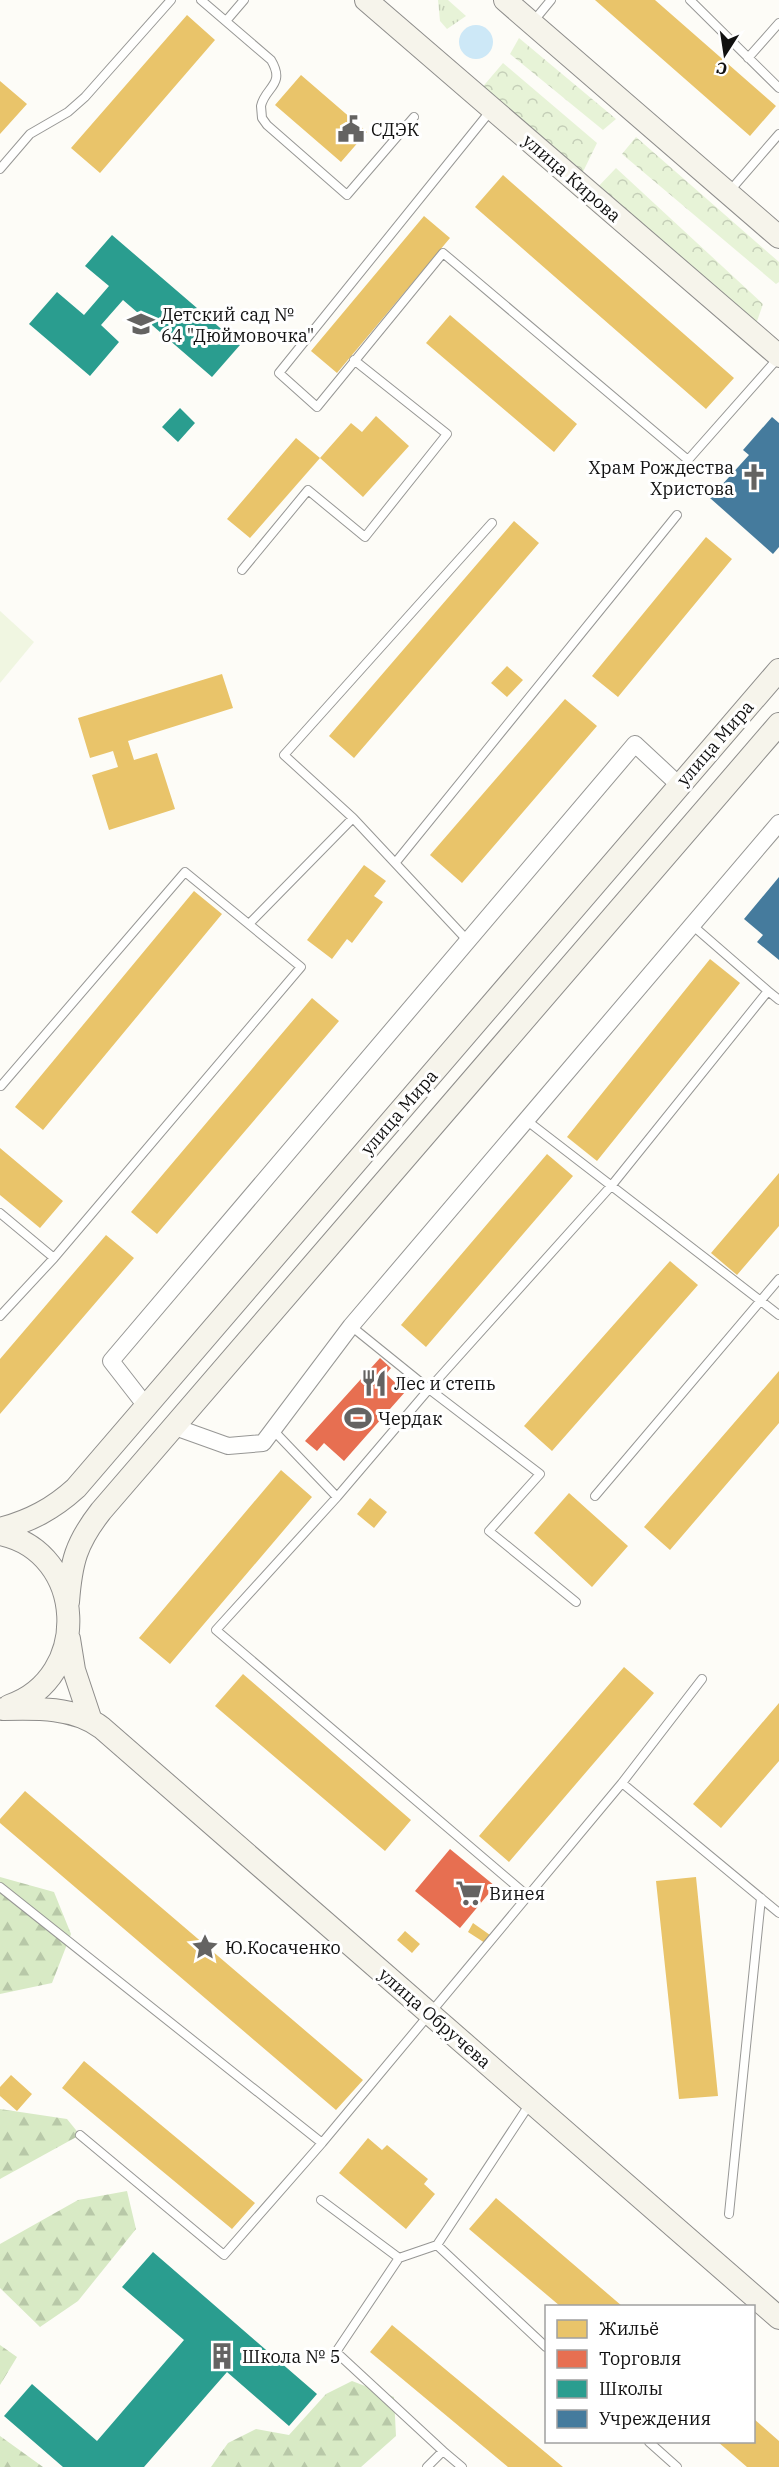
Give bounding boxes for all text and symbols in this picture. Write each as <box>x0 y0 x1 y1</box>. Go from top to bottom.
north arrow <box>695 24 755 84</box>
text: С <box>715 58 729 80</box>
public building icon: СДЭК <box>336 114 366 144</box>
place label: СДЭК <box>371 118 420 141</box>
street label: улица Кирова <box>518 129 626 227</box>
place label: Детский сад № 64 "Дюймовочка" <box>161 303 314 347</box>
school or university icon: Детский сад № 64 "Дюймовочка" <box>126 309 156 339</box>
place label: Храм Рождества Христова <box>589 456 734 500</box>
church icon: Храм Рождества Христова <box>739 462 769 492</box>
street label: улица Мира <box>671 695 759 791</box>
street label: улица Мира <box>355 1064 443 1160</box>
restaurant icon: Лес и степь <box>359 1368 389 1398</box>
place label: Лес и степь <box>394 1372 496 1395</box>
sports icon: Чердак <box>343 1403 373 1433</box>
place label: Чердак <box>378 1407 443 1430</box>
supermarket icon: Винея <box>454 1878 484 1908</box>
place label: Винея <box>489 1882 545 1905</box>
place icon: Ю.Косаченко <box>190 1932 220 1962</box>
place label: Ю.Косаченко <box>225 1936 341 1959</box>
street label: улица Обручева <box>374 1963 496 2073</box>
legend <box>545 2305 755 2443</box>
text: Жильё <box>599 2317 659 2340</box>
building icon: Школа № 5 <box>207 2341 237 2371</box>
place label: Школа № 5 <box>242 2345 341 2368</box>
text: Торговля <box>599 2347 681 2370</box>
text: Школы <box>599 2377 663 2400</box>
text: Учреждения <box>599 2407 711 2430</box>

